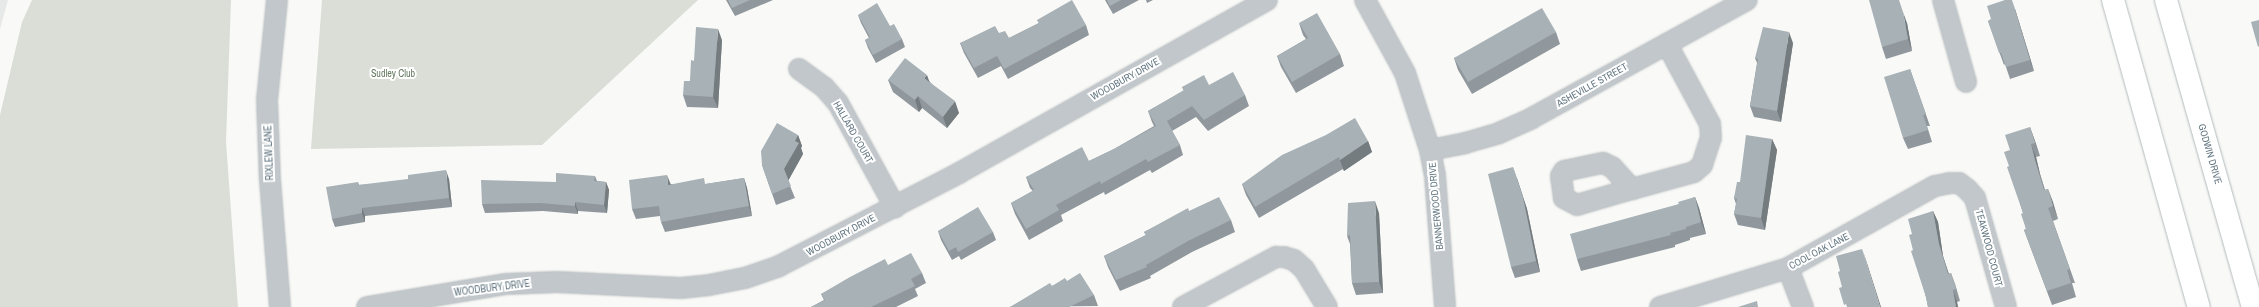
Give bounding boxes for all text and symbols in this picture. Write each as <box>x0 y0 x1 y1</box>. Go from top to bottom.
street label: WOODBURY DRIVE <box>1089 55 1161 103</box>
street label: ASHEVILLE STREET <box>1554 61 1630 109</box>
park label: Sudley Club <box>371 68 415 80</box>
street label: HALLARD COURT <box>831 99 875 165</box>
street label: GODWIN DRIVE <box>2196 123 2224 185</box>
street label: RIXLEW LANE <box>262 125 276 181</box>
street label: BANNERWOOD DRIVE <box>1426 162 1446 250</box>
street label: TEAKWOOD COURT <box>1973 208 2005 288</box>
street label: WOODBURY DRIVE <box>804 212 878 258</box>
street label: COOL OAK LANE <box>1787 230 1851 272</box>
street label: WOODBURY DRIVE <box>453 277 531 299</box>

